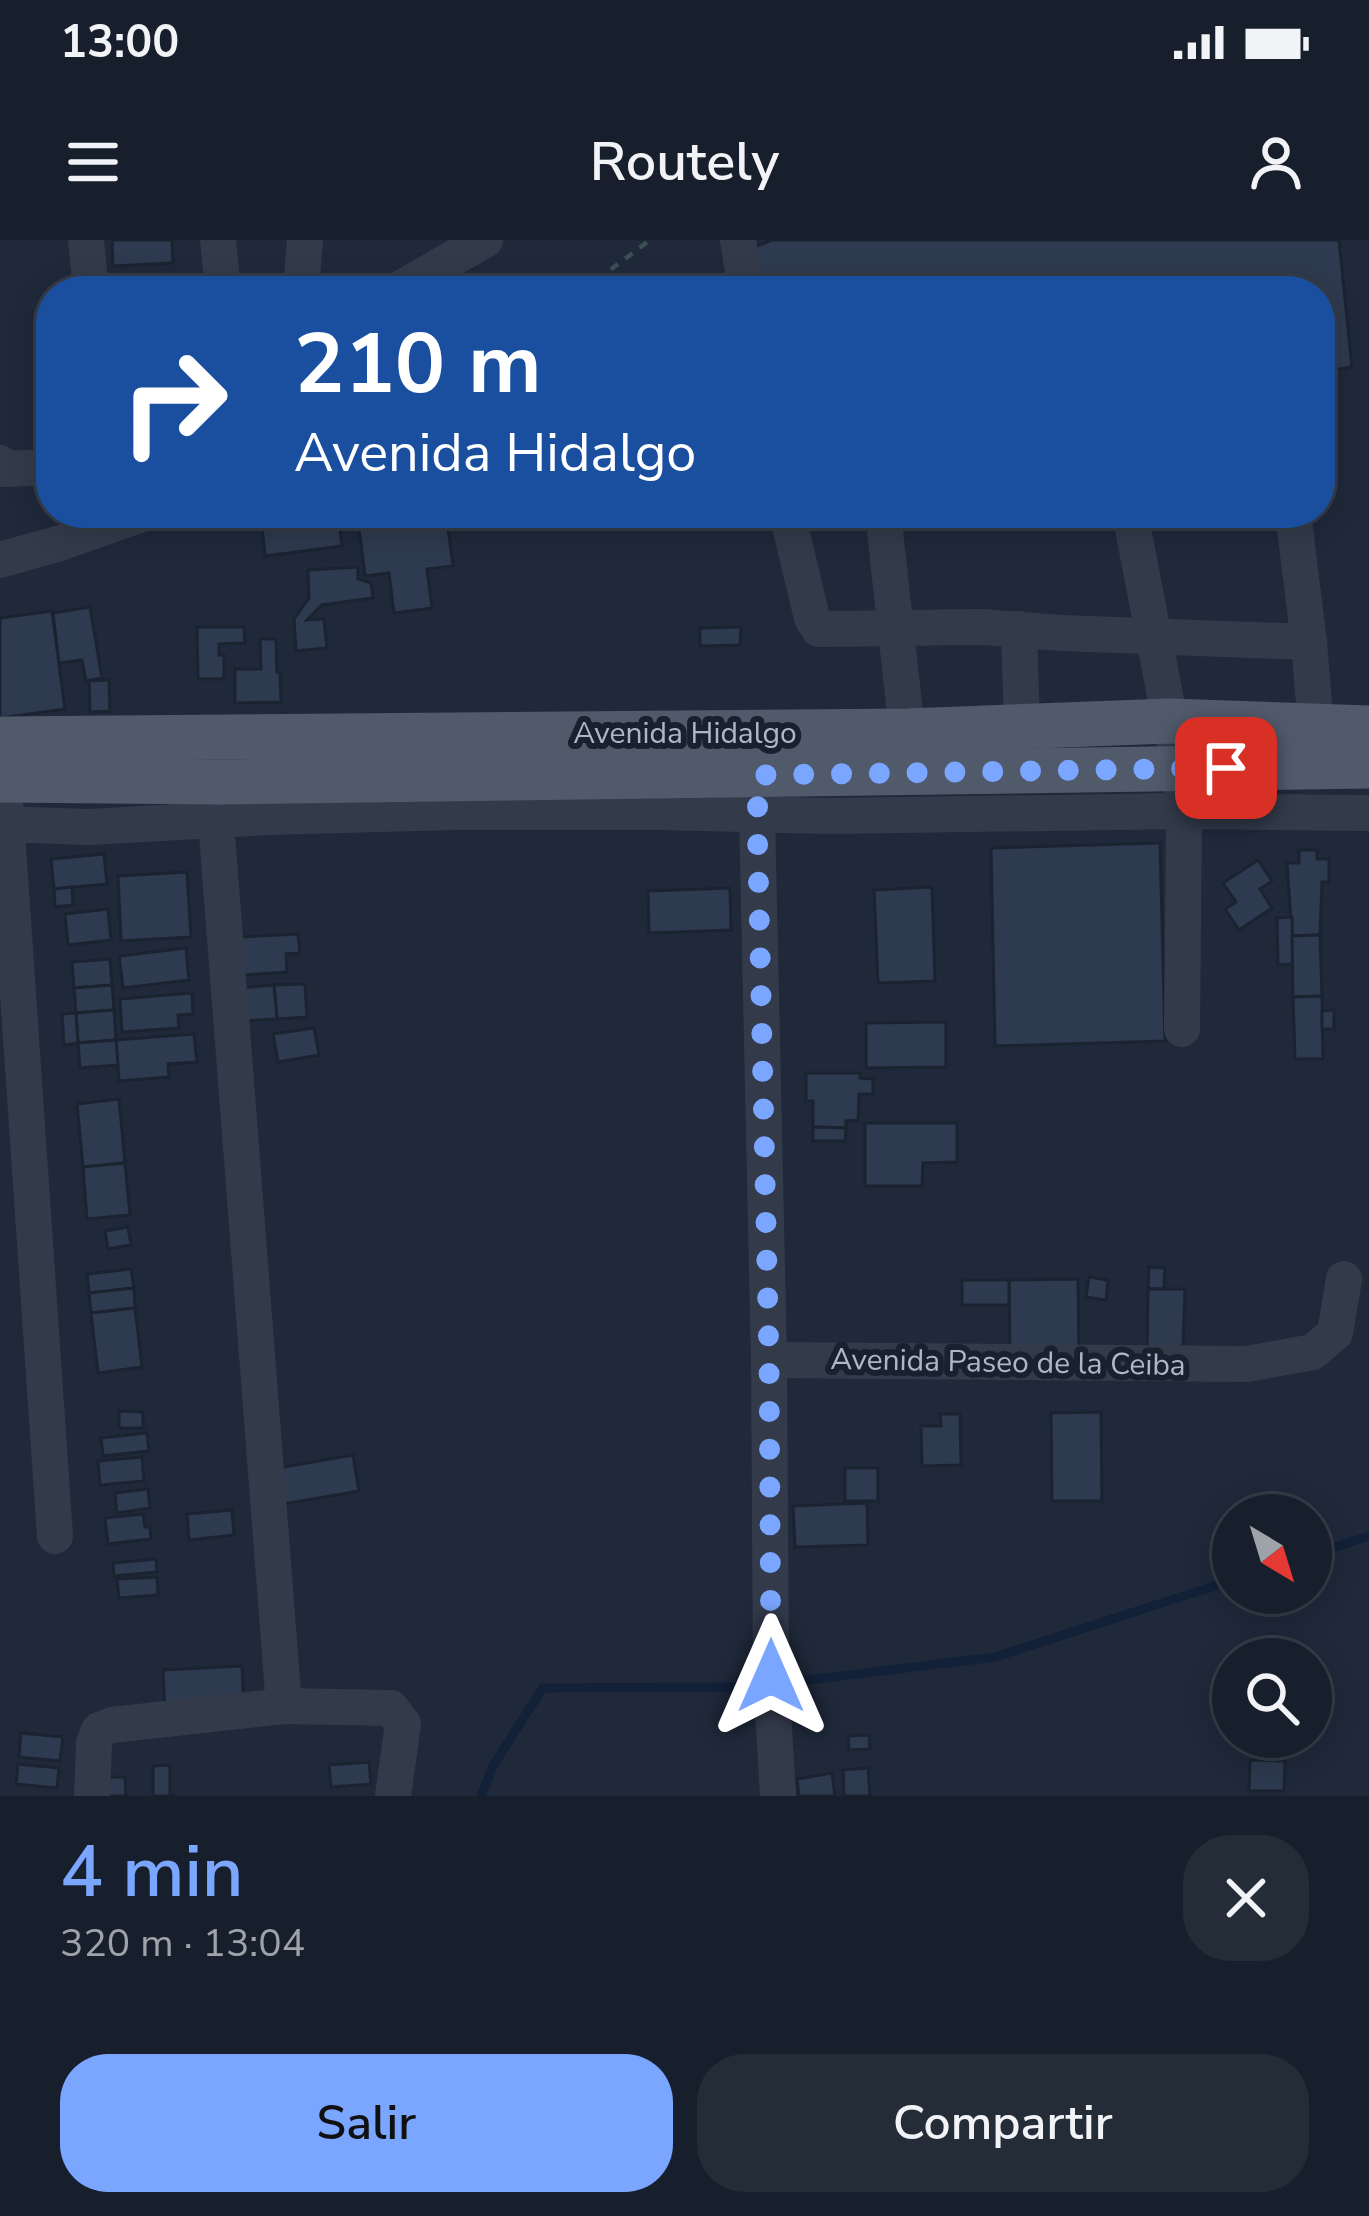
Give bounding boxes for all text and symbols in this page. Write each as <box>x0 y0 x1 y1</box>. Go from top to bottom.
text: 13:00 <box>60 12 179 73</box>
text: Routely <box>590 125 779 199</box>
icon: menu <box>60 129 126 195</box>
icon: person <box>1243 129 1309 195</box>
text: 210 m <box>294 307 542 422</box>
icon: right <box>96 324 252 480</box>
text: Avenida Hidalgo <box>294 416 696 490</box>
street label: Avenida Hidalgo <box>573 713 797 754</box>
pin <box>1175 717 1277 819</box>
icon: arrive <box>1193 735 1259 801</box>
street label: Avenida Paseo de la Ceiba <box>830 1339 1186 1386</box>
north arrow <box>1212 1494 1332 1614</box>
map controls <box>1212 1494 1332 1758</box>
position arrow <box>708 1613 834 1739</box>
button: search <box>1212 1638 1332 1758</box>
text: 4 min <box>60 1823 243 1921</box>
button: close <box>1183 1835 1309 1961</box>
text: 320 m · 13:04 <box>60 1917 305 1970</box>
button: Salir <box>60 2054 673 2192</box>
button: Compartir <box>697 2054 1309 2192</box>

